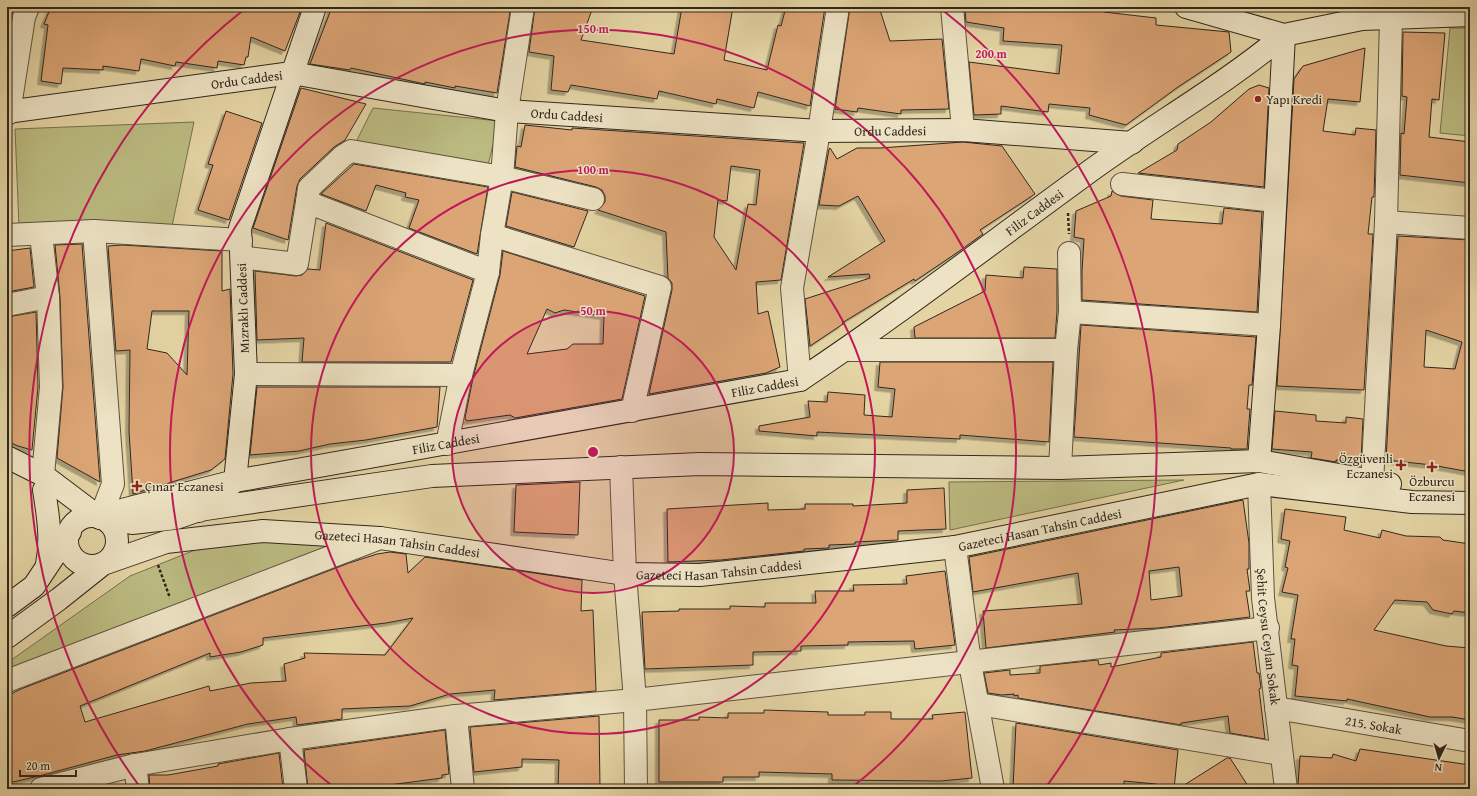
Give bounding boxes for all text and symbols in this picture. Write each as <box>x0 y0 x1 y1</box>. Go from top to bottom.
text: 150 m <box>577 20 610 37</box>
text: 200 m <box>975 45 1008 62</box>
street label: Ordu Caddesi <box>210 65 284 93</box>
place label: Yapı Kredi <box>1266 90 1323 109</box>
marker: Yapı Kredi <box>1253 94 1263 104</box>
street label: Ordu Caddesi <box>530 103 604 127</box>
street label: Ordu Caddesi <box>854 121 927 140</box>
text: 100 m <box>577 161 610 178</box>
street label: Filiz Caddesi <box>1001 184 1067 240</box>
street label: Mızraklı Caddesi <box>232 262 254 353</box>
text: 50 m <box>580 302 606 319</box>
street label: Filiz Caddesi <box>730 371 800 402</box>
street label: Filiz Caddesi <box>411 428 481 459</box>
centre of rings <box>586 445 600 459</box>
place label: Özgüvenli Eczanesi <box>1339 449 1393 483</box>
marker: Özgüvenli Eczanesi <box>1396 460 1406 470</box>
marker: Özburcu Eczanesi <box>1427 462 1437 472</box>
place label: Özburcu Eczanesi <box>1409 472 1456 506</box>
place label: Çınar Eczanesi <box>145 477 224 496</box>
marker: Çınar Eczanesi <box>132 481 142 491</box>
street label: Gazeteci Hasan Tahsin Caddesi <box>956 503 1124 556</box>
street label: Gazeteci Hasan Tahsin Caddesi <box>314 525 482 562</box>
street label: Gazeteci Hasan Tahsin Caddesi <box>636 554 803 585</box>
street label: Şehit Ceysu Ceylan Sokak <box>1252 568 1285 707</box>
street label: 215. Sokak <box>1344 710 1404 739</box>
north arrow <box>1419 738 1459 778</box>
scale bar <box>20 752 76 778</box>
text: 20 m <box>26 757 50 774</box>
text: N <box>1433 760 1442 776</box>

